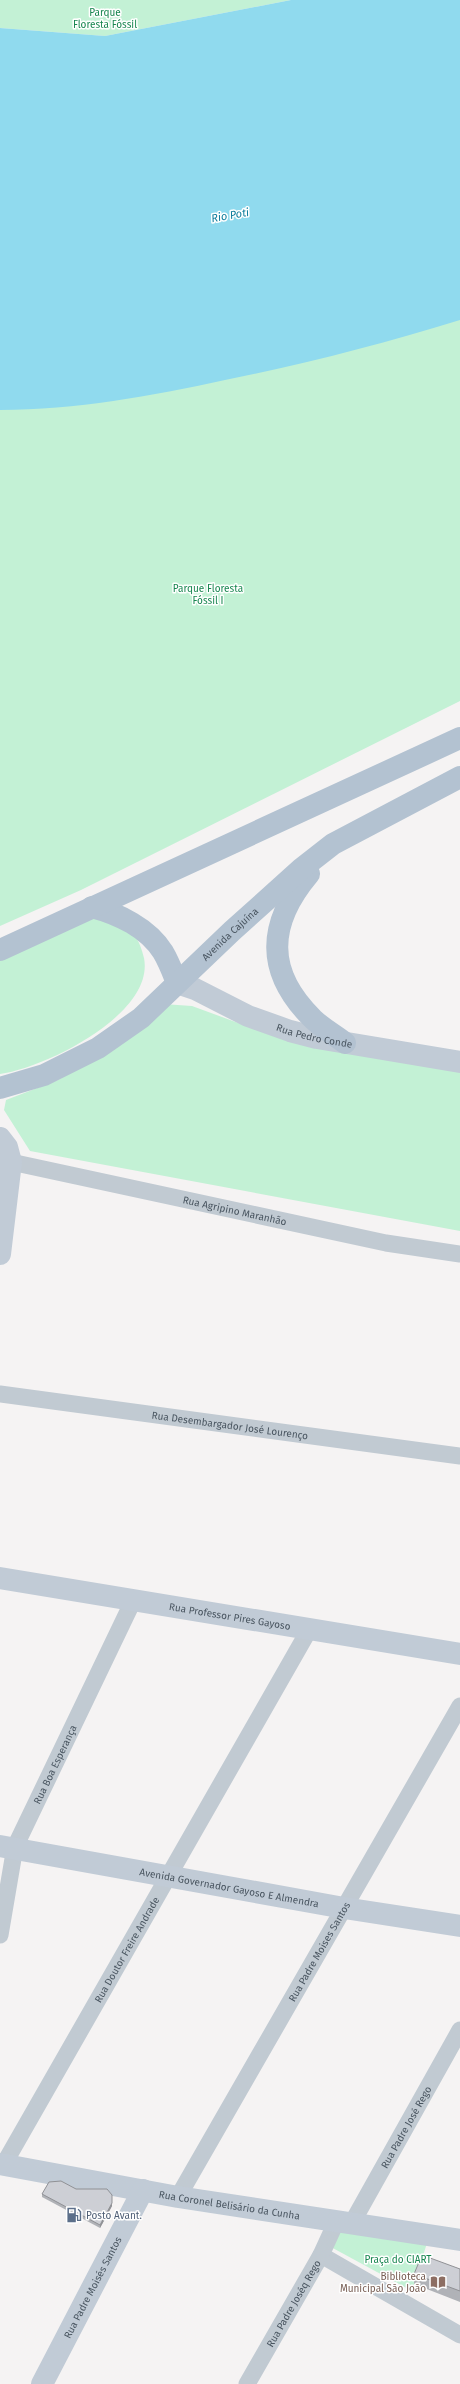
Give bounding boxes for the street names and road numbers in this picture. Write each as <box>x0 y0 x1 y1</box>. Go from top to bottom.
street label: Avenida Cajuína <box>200 905 261 964</box>
street label: Rua Pedro Conde <box>275 1022 353 1051</box>
street label: Rua Agripino Maranhão <box>182 1194 288 1228</box>
street label: Rua Desembargador José Lourenço <box>151 1409 309 1442</box>
street label: Rua Professor Pires Gayoso <box>168 1601 292 1633</box>
street label: Rua Boa Esperança <box>31 1723 80 1806</box>
street label: Avenida Governador Gayoso E Almendra <box>139 1866 320 1910</box>
street label: Rua Doutor Freire Andrade <box>92 1895 162 2005</box>
street label: Rua Padre Moises Santos <box>286 1900 353 2004</box>
street label: Rua Padre José Rego <box>379 2084 434 2171</box>
street label: Rua Coronel Belisário da Cunha <box>158 2189 301 2223</box>
street label: Rua Padre Moisés Santos <box>62 2235 125 2341</box>
street label: Rua Padre Joséq Rego <box>264 2258 324 2349</box>

